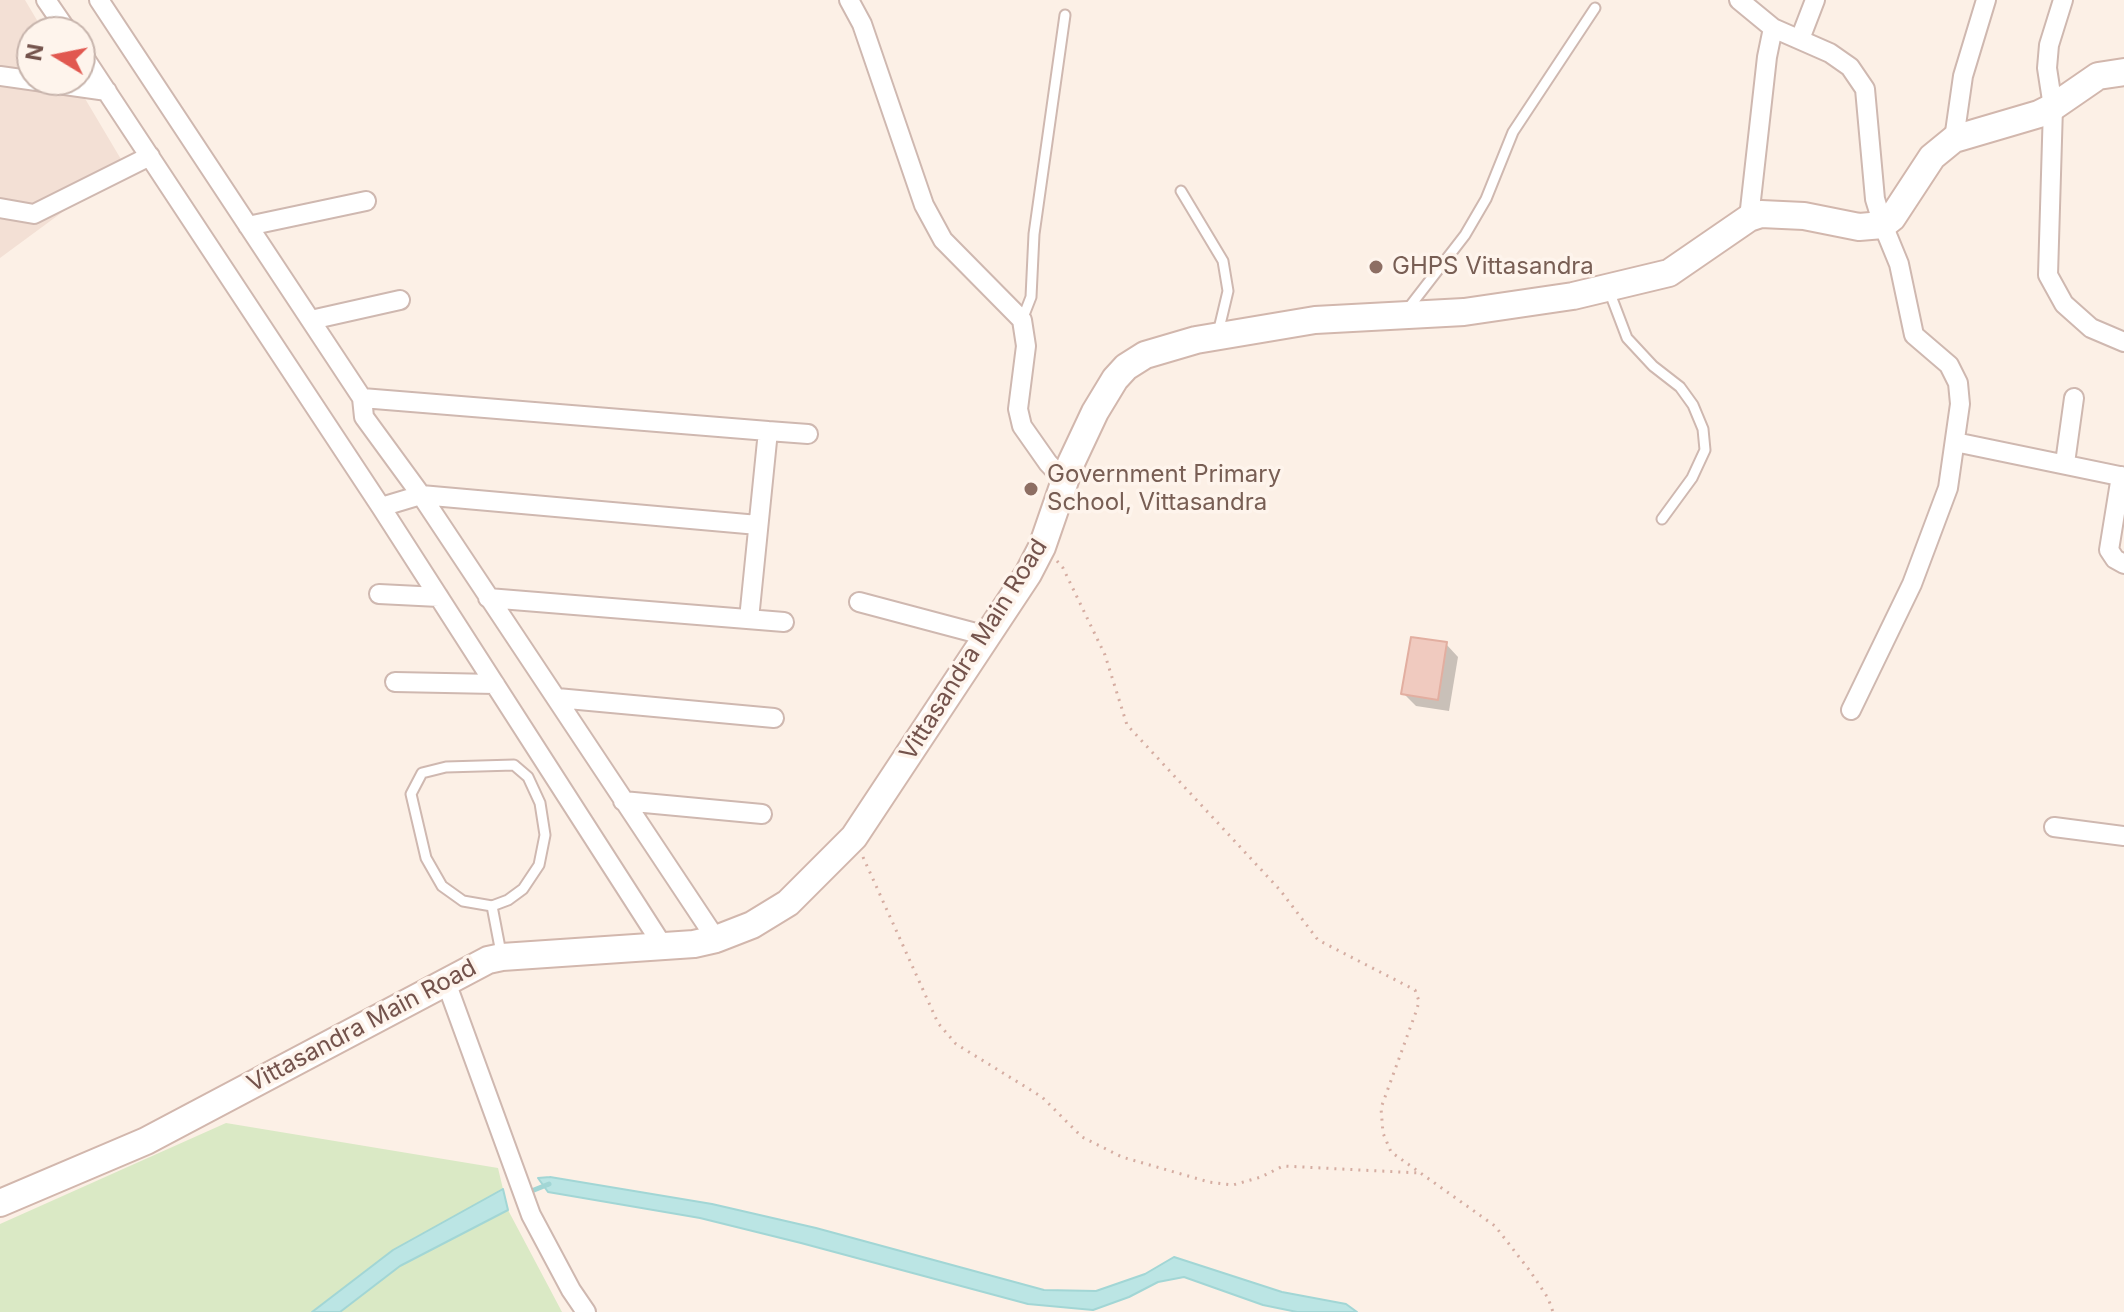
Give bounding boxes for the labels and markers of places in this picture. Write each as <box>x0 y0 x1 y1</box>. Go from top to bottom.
place label: GHPS Vittasandra <box>1392 253 1594 281</box>
marker: GHPS Vittasandra <box>1367 258 1385 276</box>
place label: Government Primary School, Vittasandra <box>1047 461 1281 517</box>
marker: Government Primary School, Vittasandra <box>1022 480 1040 498</box>

